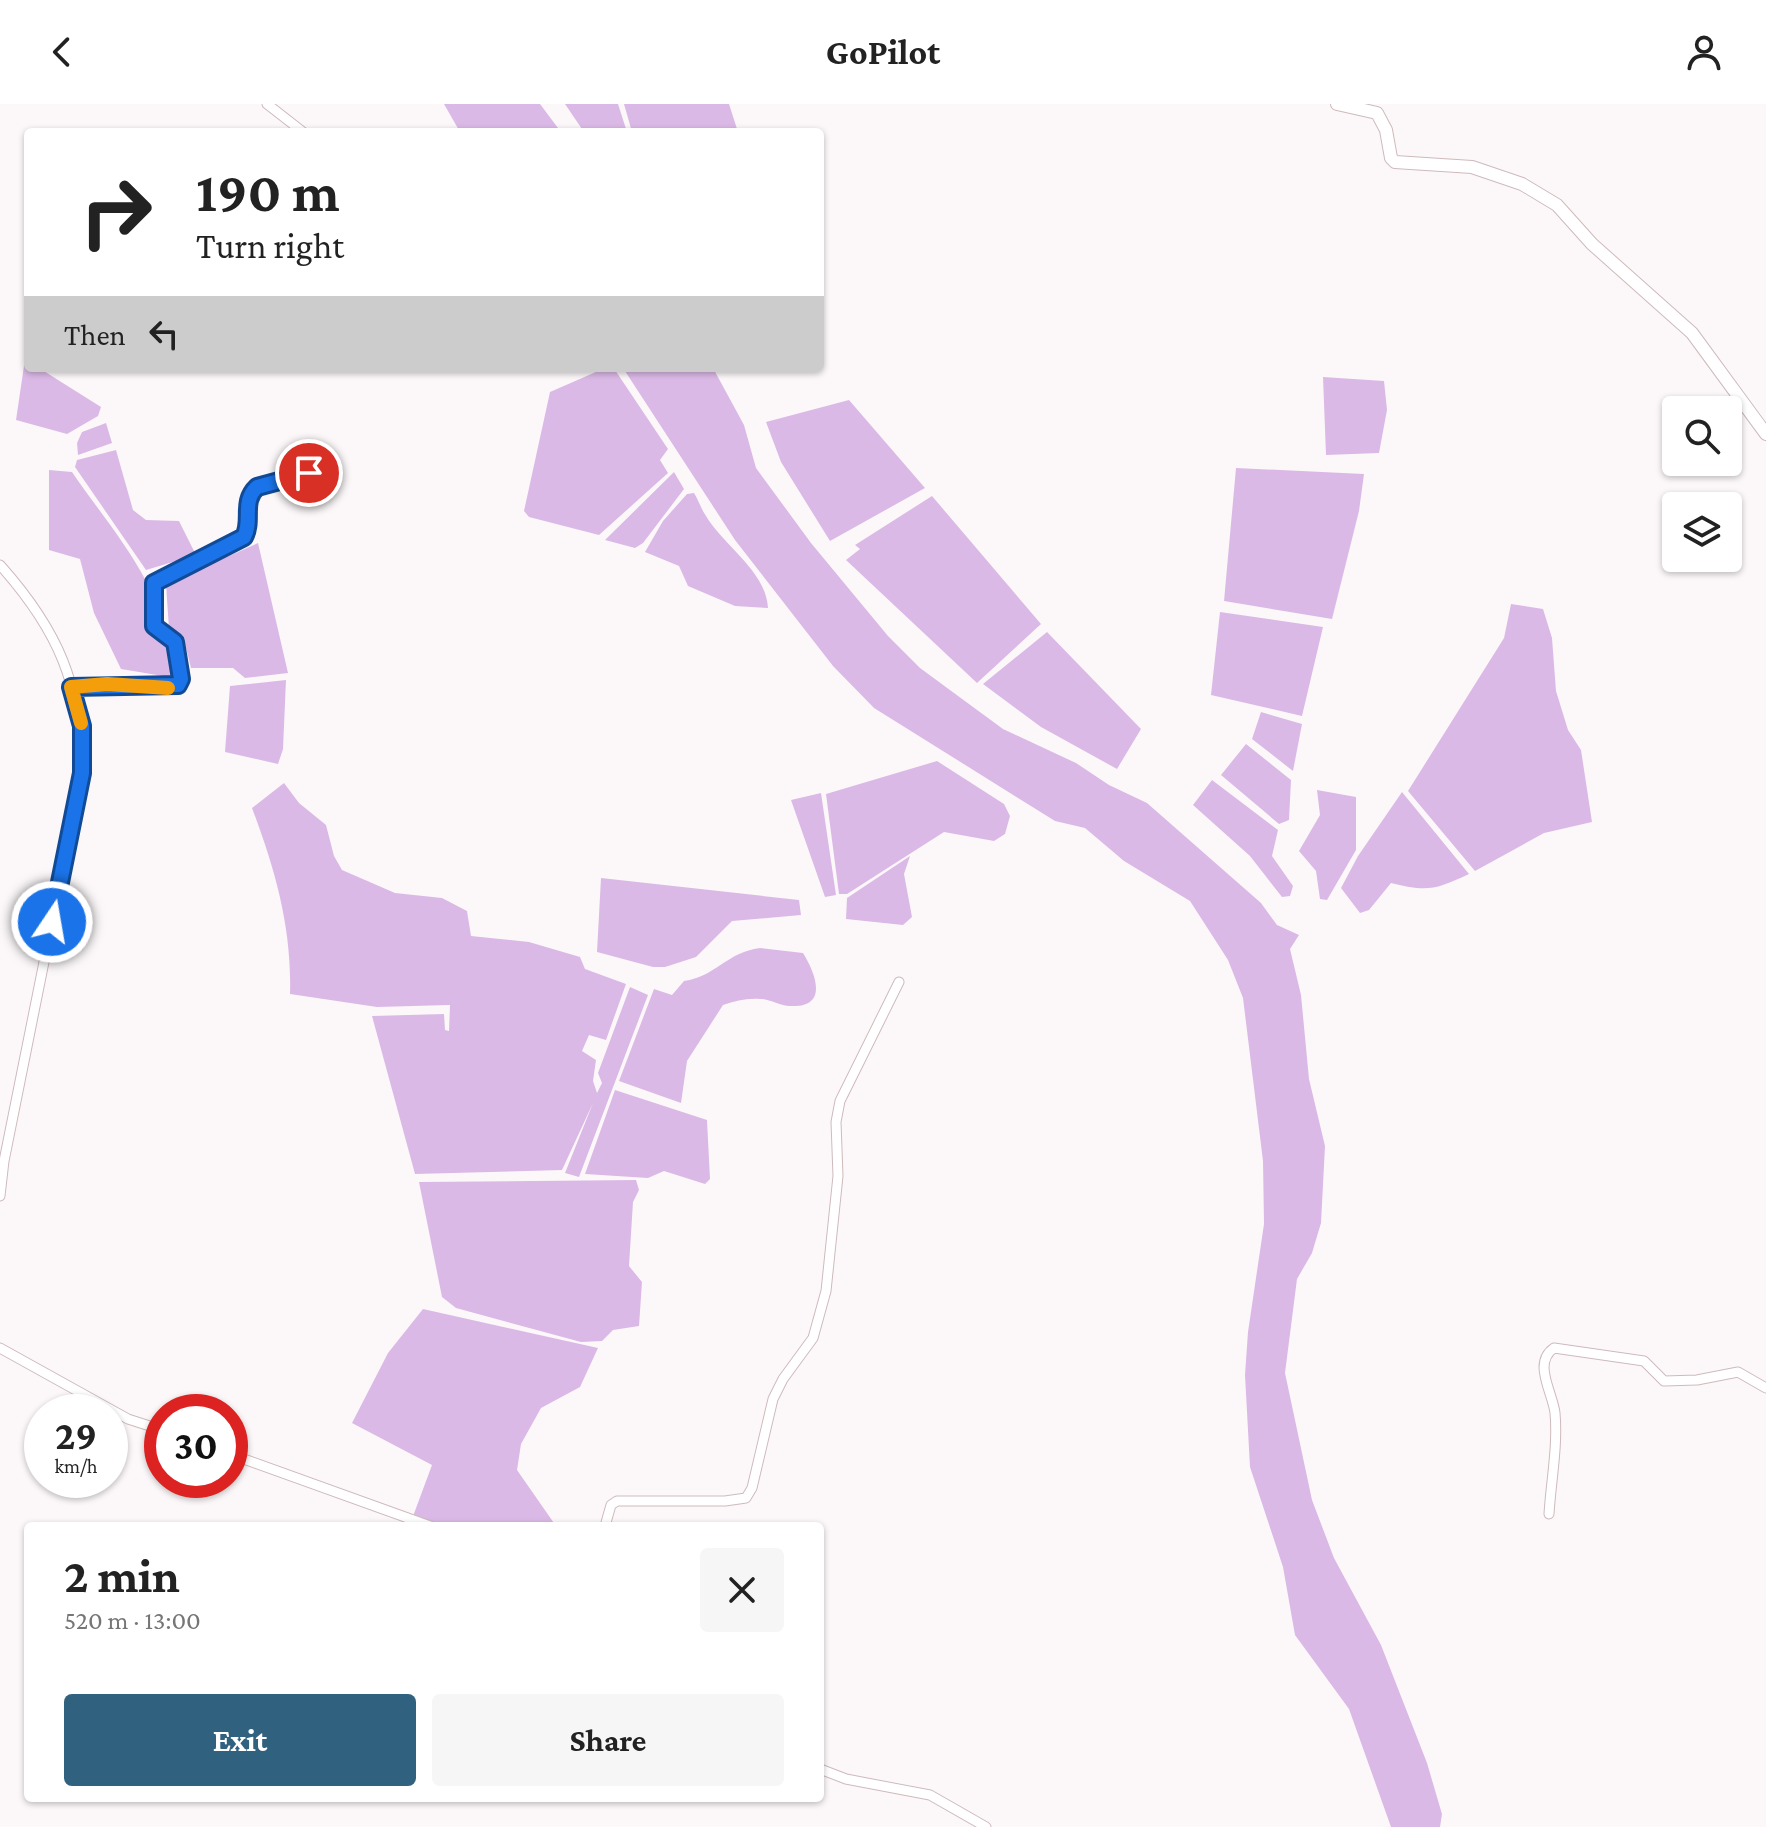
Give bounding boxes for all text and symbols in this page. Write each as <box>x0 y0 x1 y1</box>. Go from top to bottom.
icon: back <box>40 30 84 74</box>
icon: person <box>1682 30 1726 74</box>
text: GoPilot <box>826 32 940 72</box>
icon: right <box>64 160 168 264</box>
text: 190 m <box>196 161 340 223</box>
text: Turn right <box>196 226 344 266</box>
icon: left <box>142 312 186 356</box>
text: Then <box>64 318 126 351</box>
map controls <box>1662 396 1742 572</box>
button: search <box>1662 396 1742 476</box>
pin <box>275 439 343 507</box>
icon: arrive <box>287 451 331 495</box>
button: layers <box>1662 492 1742 572</box>
position arrow <box>10.0 880 94.0 964</box>
speed limit sign: 30 <box>144 1394 248 1498</box>
text: 29 <box>55 1413 97 1458</box>
text: km/h <box>54 1455 98 1477</box>
button: close <box>700 1548 784 1632</box>
text: 2 min <box>64 1549 180 1602</box>
text: 520 m · 13:00 <box>64 1606 201 1635</box>
button: Exit <box>64 1694 416 1786</box>
button: Share <box>432 1694 784 1786</box>

